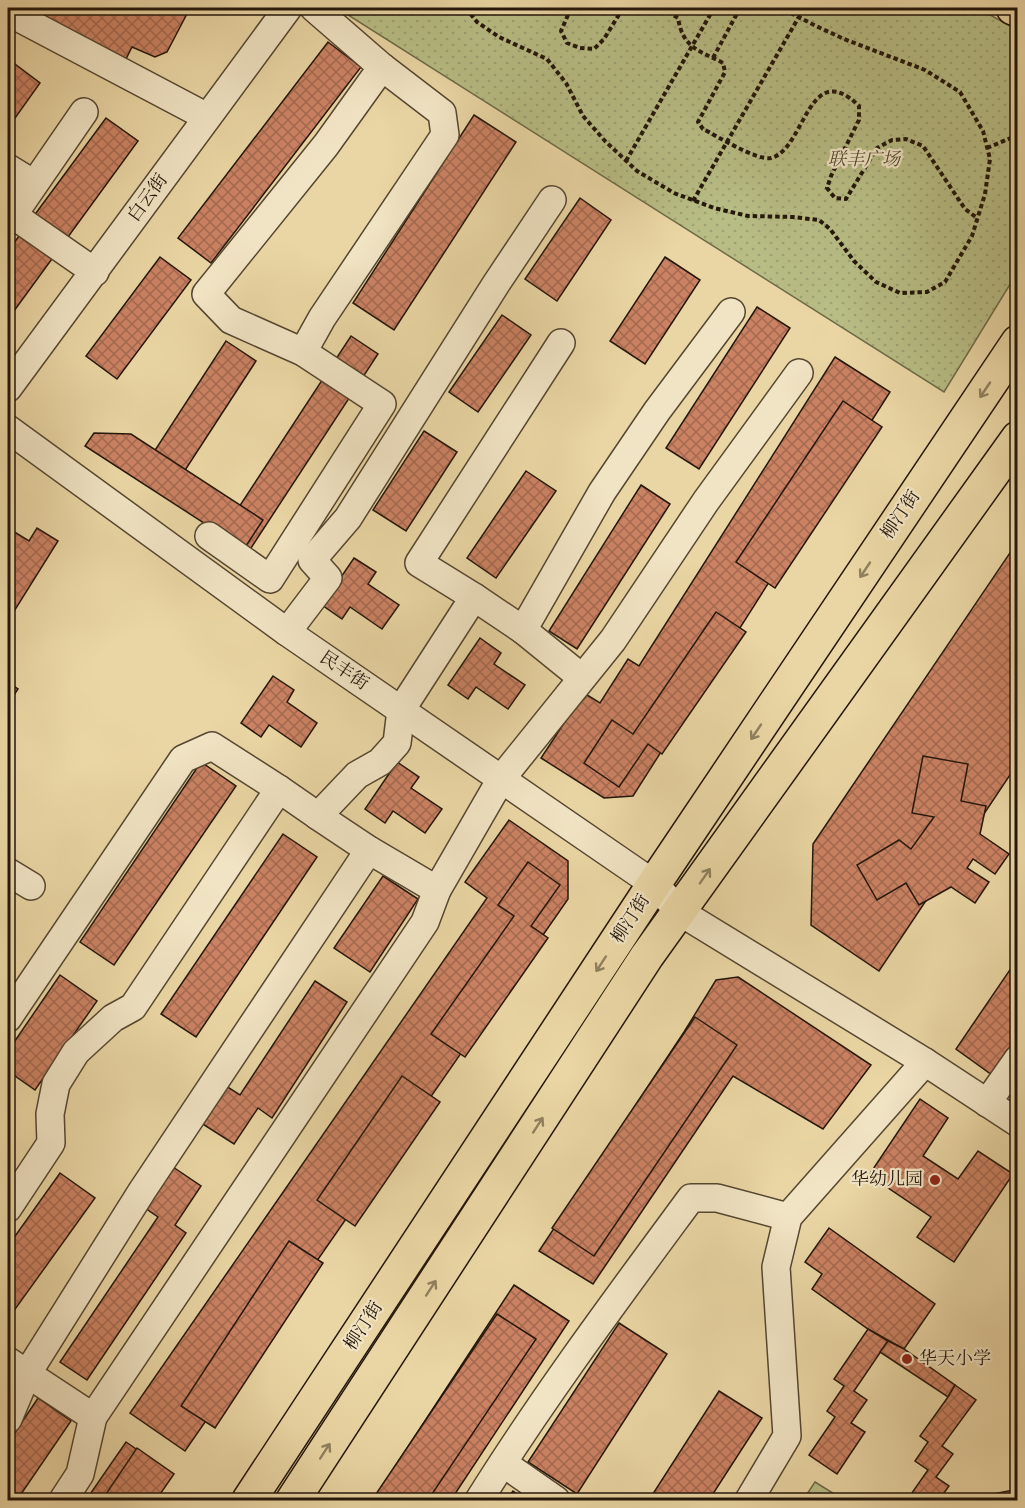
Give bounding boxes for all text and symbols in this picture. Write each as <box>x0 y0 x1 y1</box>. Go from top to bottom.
park label: 联丰广场 <box>828 149 902 169</box>
street label: 白云街 <box>123 170 171 225</box>
one-way arrow <box>979 381 991 398</box>
street label: 柳汀街 <box>877 486 924 542</box>
one-way arrow <box>858 561 871 578</box>
street label: 民丰街 <box>317 647 373 694</box>
one-way arrow <box>750 723 762 739</box>
one-way arrow <box>699 868 711 884</box>
street label: 柳汀街 <box>607 890 653 947</box>
one-way arrow <box>595 955 607 972</box>
one-way arrow <box>531 1116 544 1133</box>
place label: 华幼儿园 <box>851 1169 923 1189</box>
marker: 华幼儿园 <box>928 1173 942 1187</box>
one-way arrow <box>426 1280 438 1297</box>
street label: 柳汀街 <box>340 1297 386 1354</box>
place label: 华天小学 <box>919 1348 991 1368</box>
marker: 华天小学 <box>900 1352 914 1366</box>
one-way arrow <box>319 1444 331 1460</box>

